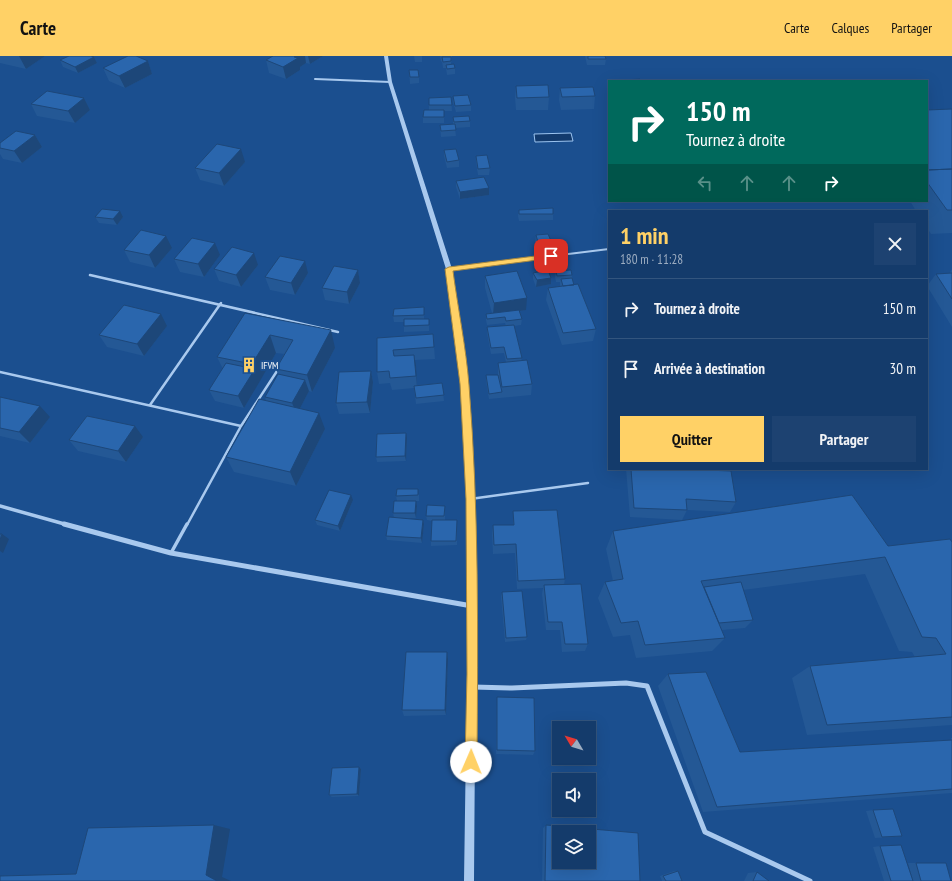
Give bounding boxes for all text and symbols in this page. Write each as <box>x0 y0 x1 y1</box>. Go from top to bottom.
text: Carte <box>20 16 56 40</box>
text: Carte <box>784 19 809 37</box>
text: Calques <box>831 19 869 37</box>
text: Partager <box>891 19 932 37</box>
text: 150 m <box>686 92 750 129</box>
icon: right <box>620 96 672 148</box>
text: Tournez à droite <box>686 128 785 151</box>
icon: left <box>694 172 716 194</box>
icon: ahead <box>736 172 758 194</box>
icon: ahead <box>778 172 800 194</box>
icon: right <box>820 172 842 194</box>
text: 1 min <box>620 220 668 251</box>
button: close <box>874 223 916 265</box>
pin <box>534 239 568 273</box>
icon: arrive <box>540 245 562 267</box>
text: 180 m · 11:28 <box>620 251 683 268</box>
icon: right <box>620 298 642 320</box>
text: Tournez à droite <box>654 299 740 318</box>
text: 150 m <box>883 299 916 318</box>
building icon: IFVM <box>240 356 258 374</box>
icon: arrive <box>620 358 642 380</box>
place label: IFVM <box>261 359 278 372</box>
text: Arrivée à destination <box>654 359 765 378</box>
text: 30 m <box>890 359 916 378</box>
button: Quitter <box>620 416 764 462</box>
button: Partager <box>772 416 916 462</box>
north arrow <box>552 721 596 765</box>
map controls <box>552 721 596 869</box>
position arrow <box>450 741 492 783</box>
button: sound <box>552 773 596 817</box>
button: layers <box>552 825 596 869</box>

